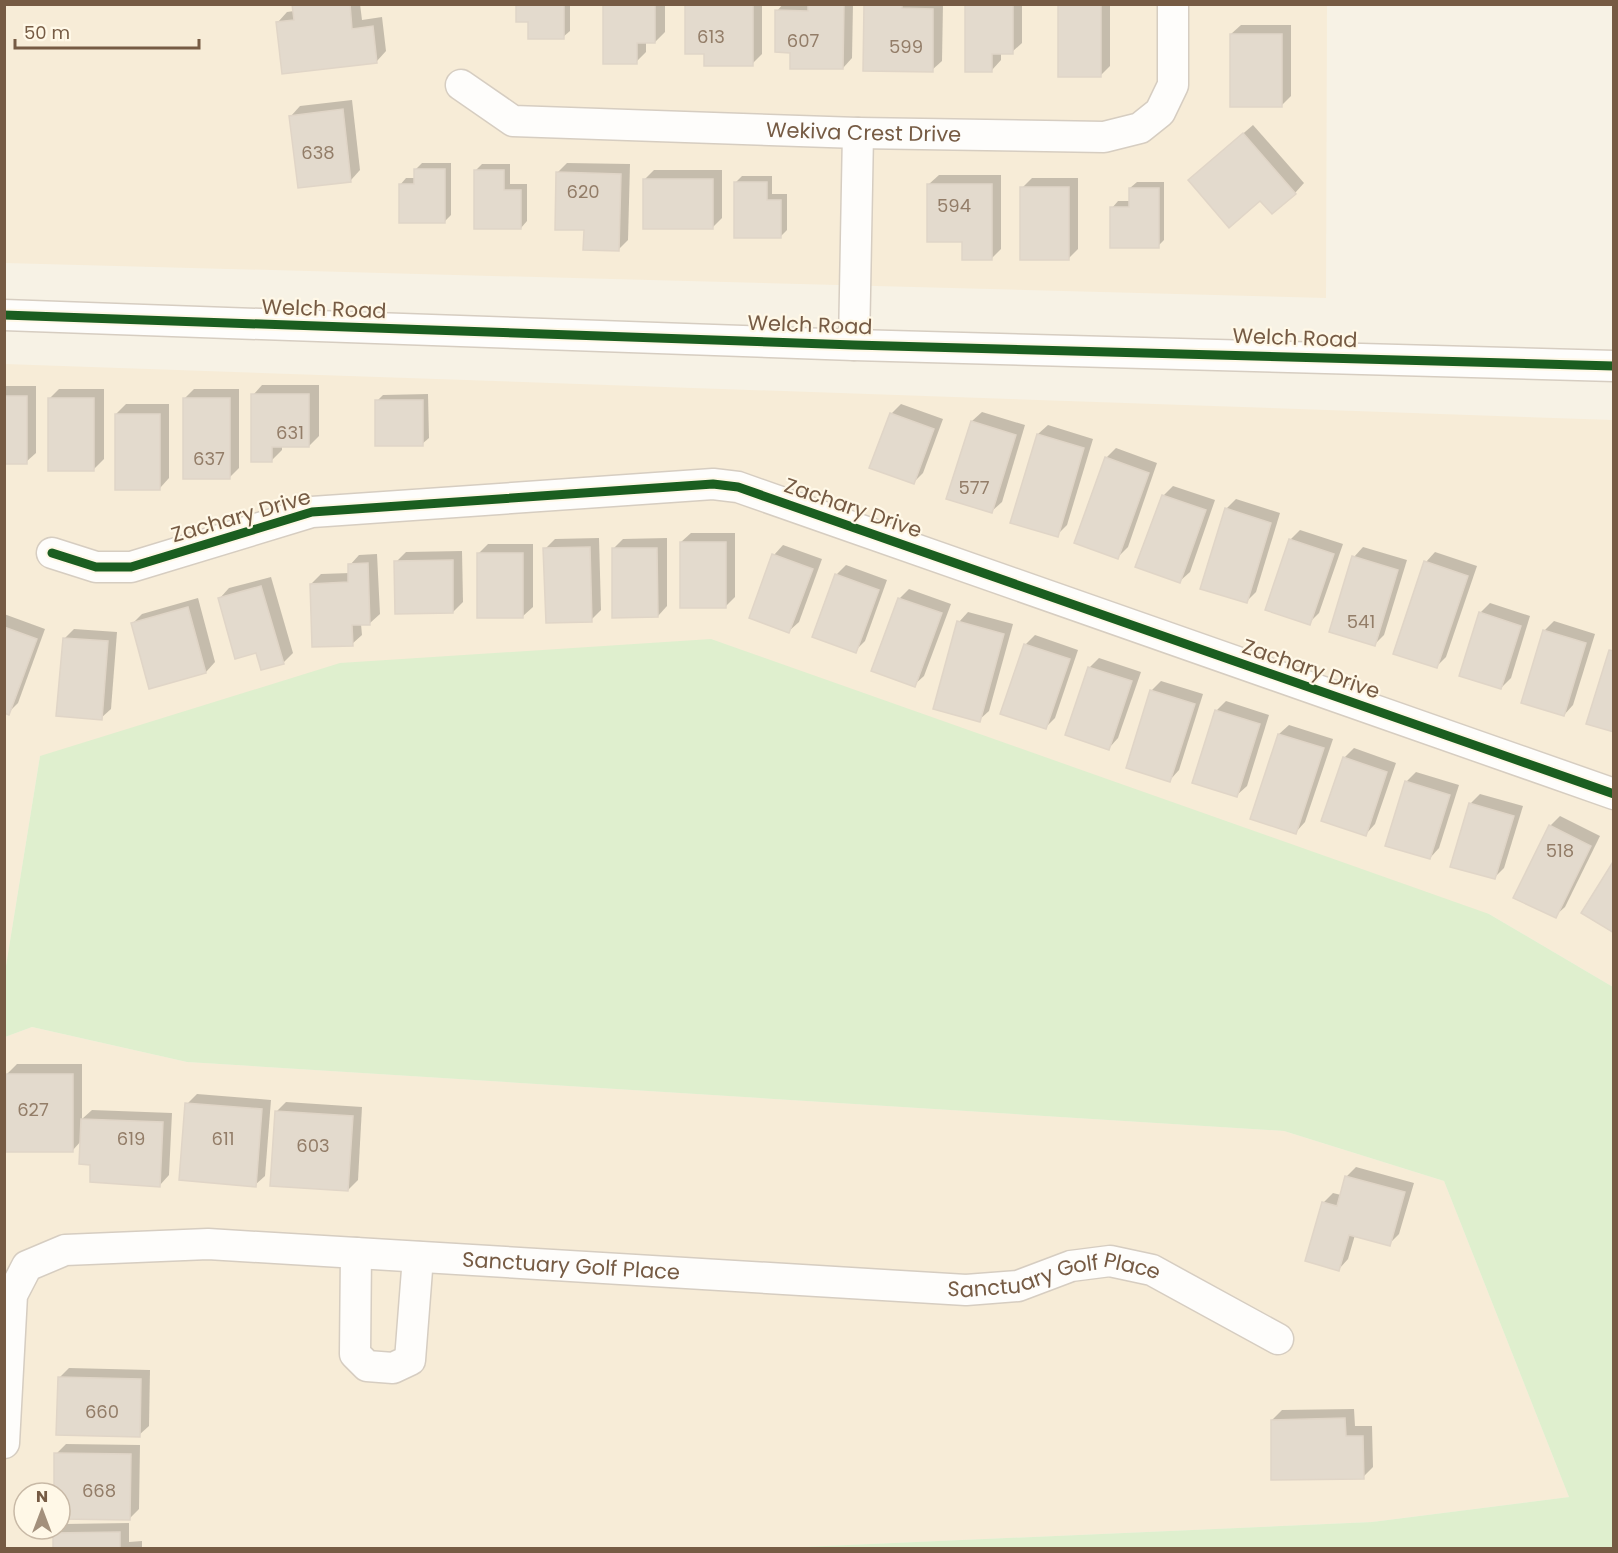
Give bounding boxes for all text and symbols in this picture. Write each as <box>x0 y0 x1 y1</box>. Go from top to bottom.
scale bar <box>15 12 200 50</box>
text: 50 m <box>24 20 70 45</box>
house number: 613 <box>697 24 725 49</box>
house number: 607 <box>787 28 819 53</box>
house number: 599 <box>889 34 923 59</box>
street label: Wekiva Crest Drive <box>766 115 961 149</box>
house number: 638 <box>301 140 335 165</box>
house number: 620 <box>566 179 600 204</box>
house number: 594 <box>937 193 971 218</box>
street label: Welch Road <box>261 292 387 325</box>
street label: Welch Road <box>747 308 873 341</box>
street label: Welch Road <box>1232 321 1358 354</box>
house number: 631 <box>276 420 304 445</box>
house number: 637 <box>193 446 225 471</box>
street label: Zachary Drive <box>780 470 926 545</box>
house number: 577 <box>959 475 990 500</box>
street label: Zachary Drive <box>168 482 314 549</box>
house number: 541 <box>1347 609 1375 634</box>
street label: Zachary Drive <box>1238 631 1384 706</box>
house number: 518 <box>1546 838 1574 863</box>
house number: 627 <box>17 1097 49 1122</box>
house number: 619 <box>117 1126 145 1151</box>
house number: 611 <box>212 1126 234 1151</box>
house number: 603 <box>296 1133 330 1158</box>
street label: Sanctuary Golf Place <box>461 1244 681 1287</box>
street label: Sanctuary Golf Place <box>946 1245 1167 1304</box>
house number: 660 <box>85 1399 119 1424</box>
house number: 668 <box>82 1478 116 1503</box>
north arrow <box>12 1481 72 1541</box>
text: N <box>36 1485 48 1508</box>

